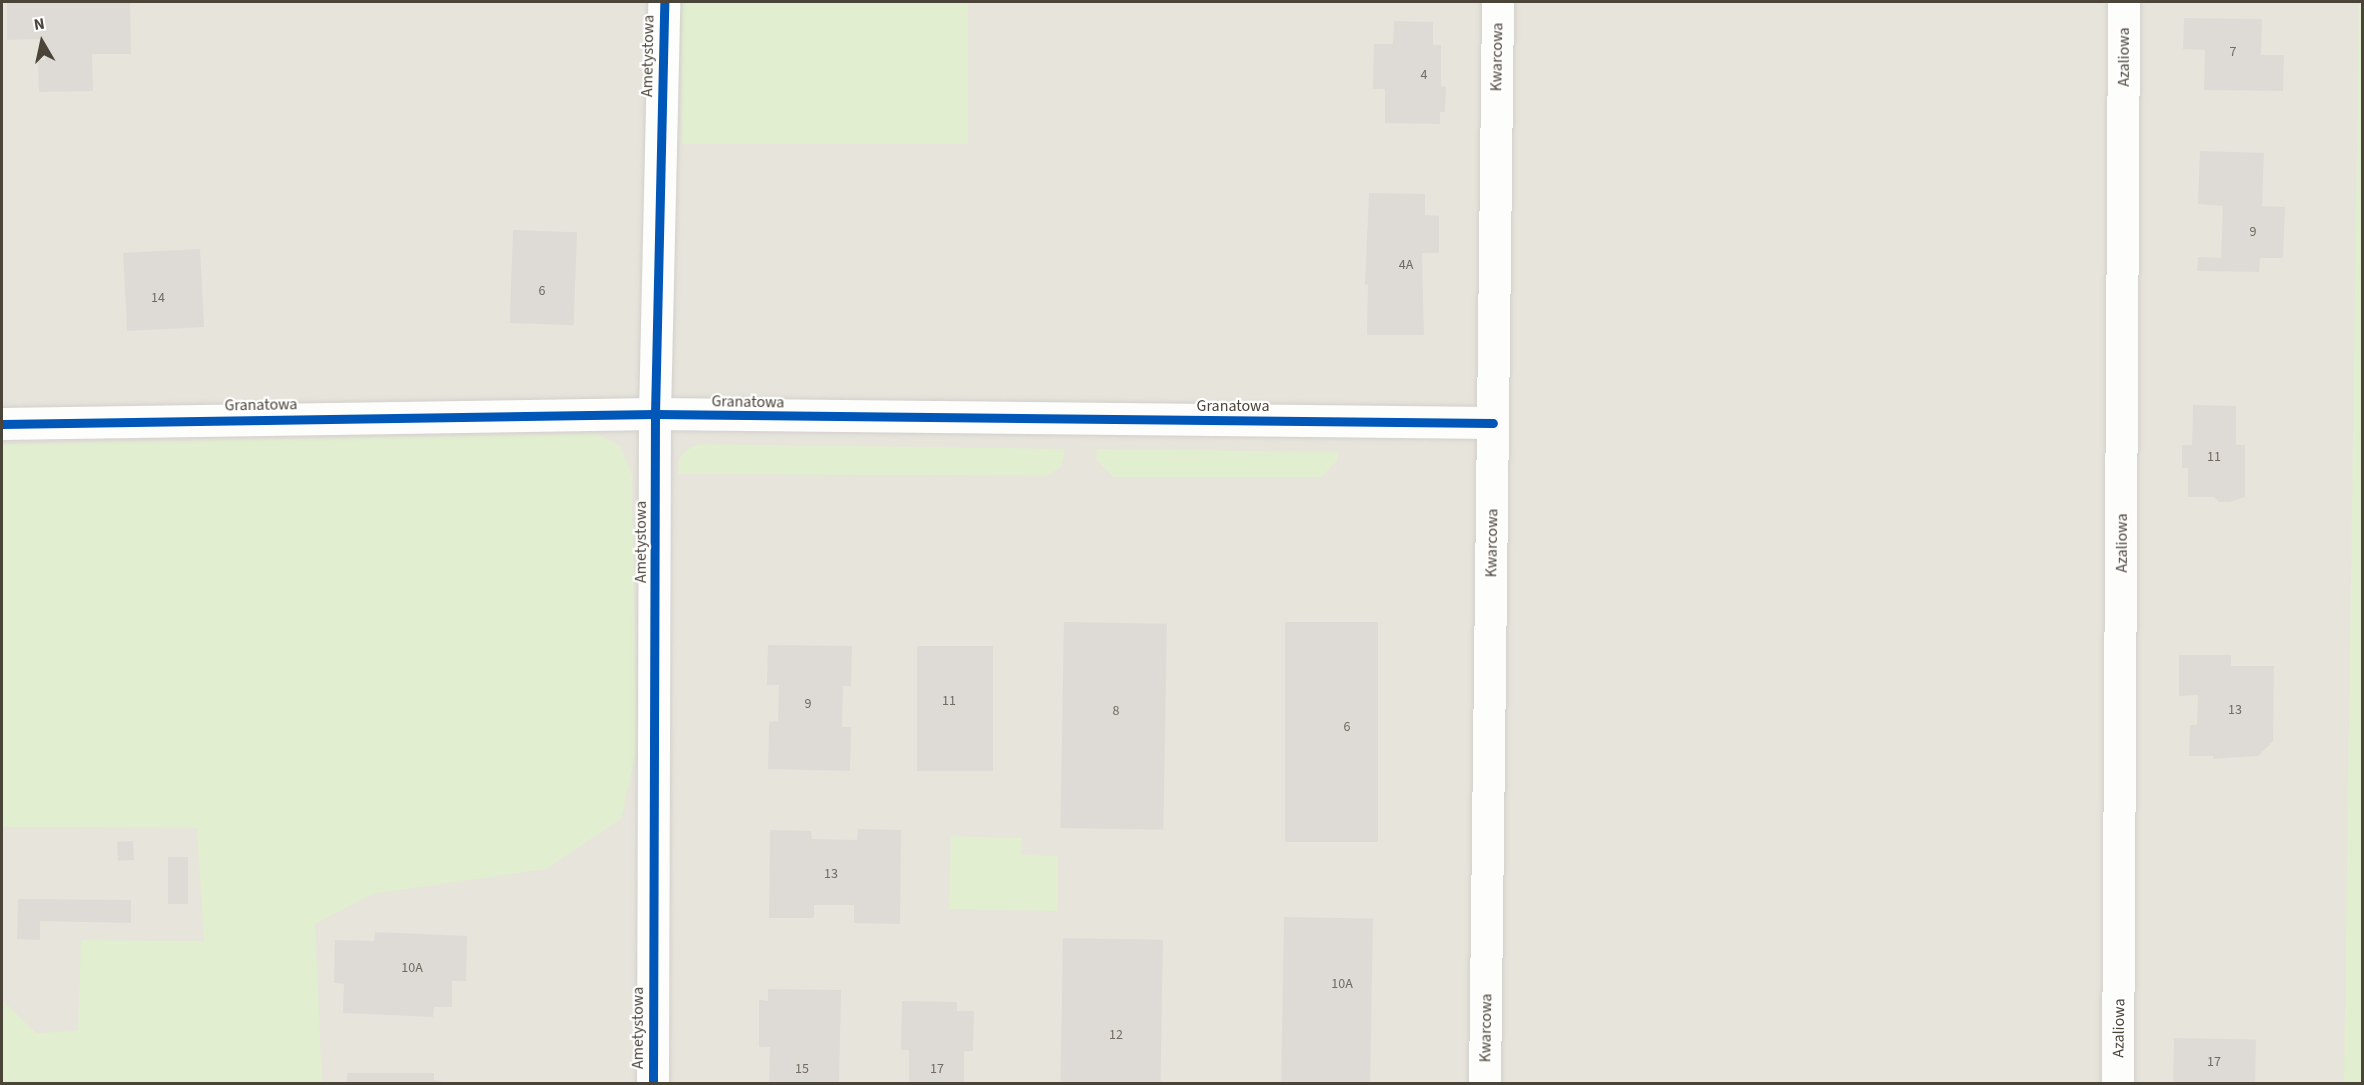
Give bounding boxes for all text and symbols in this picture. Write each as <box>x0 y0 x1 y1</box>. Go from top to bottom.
north arrow <box>12 12 72 72</box>
text: N <box>32 13 46 36</box>
street label: Ametystowa <box>638 15 658 97</box>
street label: Kwarcowa <box>1487 22 1507 92</box>
street label: Azaliowa <box>2114 27 2134 87</box>
house number: 7 <box>2230 44 2236 60</box>
house number: 4 <box>1421 67 1427 83</box>
house number: 9 <box>2250 224 2256 240</box>
house number: 4A <box>1399 257 1413 273</box>
house number: 6 <box>539 283 545 299</box>
house number: 14 <box>151 290 165 306</box>
street label: Granatowa <box>711 392 785 412</box>
street label: Granatowa <box>224 395 298 415</box>
street label: Granatowa <box>1197 396 1269 416</box>
house number: 11 <box>2207 449 2221 465</box>
street label: Ametystowa <box>631 501 651 583</box>
street label: Kwarcowa <box>1482 508 1502 578</box>
street label: Azaliowa <box>2112 513 2132 573</box>
house number: 11 <box>942 693 956 709</box>
house number: 9 <box>805 696 811 712</box>
house number: 13 <box>2228 702 2242 718</box>
house number: 8 <box>1113 703 1119 719</box>
house number: 6 <box>1344 719 1350 735</box>
house number: 13 <box>824 866 838 882</box>
house number: 10A <box>401 960 423 976</box>
house number: 10A <box>1331 976 1353 992</box>
street label: Ametystowa <box>628 987 648 1069</box>
street label: Kwarcowa <box>1476 993 1496 1063</box>
street label: Azaliowa <box>2109 998 2129 1058</box>
house number: 12 <box>1109 1027 1123 1043</box>
house number: 17 <box>2207 1054 2221 1070</box>
house number: 15 <box>795 1061 809 1077</box>
house number: 17 <box>930 1061 944 1077</box>

